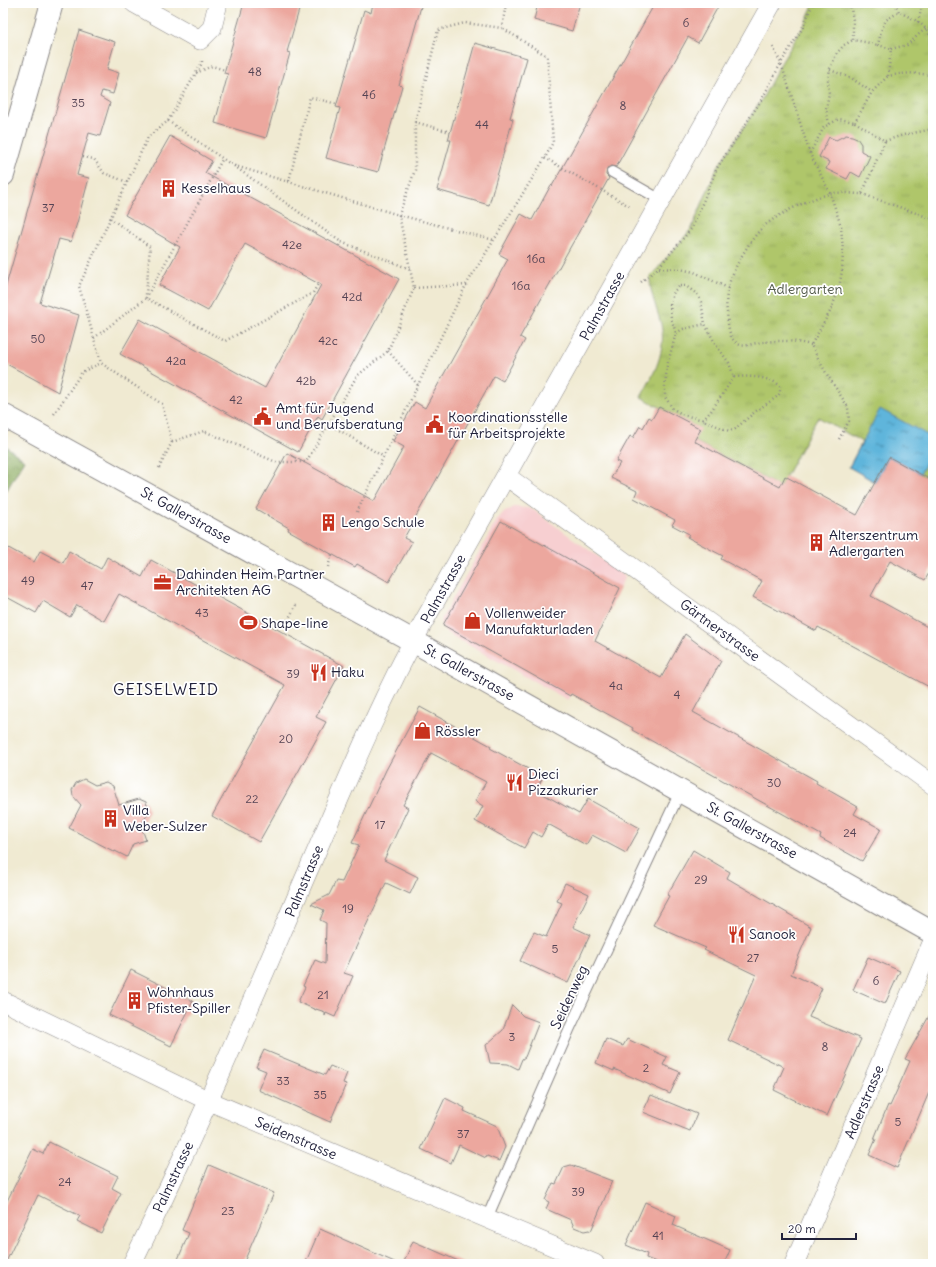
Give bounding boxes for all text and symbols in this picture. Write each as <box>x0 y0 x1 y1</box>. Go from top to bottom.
house number: 6 <box>683 15 690 30</box>
house number: 48 <box>248 64 262 79</box>
house number: 46 <box>362 87 376 102</box>
house number: 35 <box>71 95 85 110</box>
house number: 8 <box>620 98 627 113</box>
house number: 44 <box>475 117 489 132</box>
building icon: Kesselhaus <box>158 178 178 198</box>
place label: Kesselhaus <box>181 179 251 197</box>
house number: 37 <box>42 200 54 215</box>
house number: 42e <box>282 237 302 252</box>
house number: 16a <box>527 251 545 266</box>
street label: Palmstrasse <box>576 268 628 344</box>
house number: 16a <box>512 278 530 293</box>
park label: Adlergarten <box>767 280 843 298</box>
house number: 42d <box>342 289 362 304</box>
house number: 50 <box>31 331 46 346</box>
house number: 42c <box>318 333 338 348</box>
house number: 42a <box>166 353 186 368</box>
house number: 42b <box>296 373 316 388</box>
house number: 42 <box>229 392 243 407</box>
place label: Amt für Jugend und Berufsberatung <box>276 399 403 433</box>
public building icon: Amt für Jugend und Berufsberatung <box>253 406 273 426</box>
place label: Koordinationsstelle für Arbeitsprojekte <box>448 408 568 442</box>
public building icon: Koordinationsstelle für Arbeitsprojekte <box>425 415 445 435</box>
street label: St. Gallerstrasse <box>137 483 235 547</box>
building icon: Lengo Schule <box>318 512 338 532</box>
place label: Lengo Schule <box>341 513 425 531</box>
place label: Alterszentrum Adlergarten <box>829 526 918 560</box>
building icon: Alterszentrum Adlergarten <box>806 533 826 553</box>
street label: Palmstrasse <box>417 551 469 627</box>
place label: Dahinden Heim Partner Architekten AG <box>176 565 325 599</box>
office icon: Dahinden Heim Partner Architekten AG <box>153 572 173 592</box>
house number: 49 <box>21 573 35 588</box>
house number: 47 <box>81 578 93 593</box>
street label: Gärtnerstrasse <box>676 595 764 665</box>
place label: Vollenweider Manufakturladen <box>485 604 593 638</box>
house number: 43 <box>195 605 209 620</box>
shop icon: Vollenweider Manufakturladen <box>462 611 482 631</box>
sports icon: Shape-line <box>238 613 258 633</box>
place label: Shape-line <box>261 614 328 632</box>
street label: St. Gallerstrasse <box>420 640 518 704</box>
restaurant icon: Haku <box>308 662 328 682</box>
place label: Haku <box>331 663 364 681</box>
house number: 39 <box>286 666 300 681</box>
house number: 4a <box>609 678 623 693</box>
district label: GEISELWEID <box>113 679 219 699</box>
house number: 4 <box>674 687 681 702</box>
shop icon: Rössler <box>412 721 432 741</box>
place label: Rössler <box>435 722 481 740</box>
house number: 20 <box>279 731 293 746</box>
place label: Dieci Pizzakurier <box>528 765 599 799</box>
restaurant icon: Dieci Pizzakurier <box>505 772 525 792</box>
house number: 30 <box>767 775 781 790</box>
house number: 22 <box>245 791 259 806</box>
street label: St. Gallerstrasse <box>703 798 801 862</box>
place label: Villa Weber-Sulzer <box>123 801 208 835</box>
building icon: Villa Weber-Sulzer <box>100 808 120 828</box>
house number: 17 <box>375 817 385 832</box>
house number: 24 <box>843 825 857 840</box>
street label: Palmstrasse <box>281 842 327 920</box>
house number: 29 <box>694 872 708 887</box>
house number: 19 <box>342 901 354 916</box>
restaurant icon: Sanook <box>726 924 746 944</box>
place label: Sanook <box>749 925 796 943</box>
house number: 5 <box>552 941 559 956</box>
house number: 27 <box>747 950 759 965</box>
street label: Seidenweg <box>546 962 592 1032</box>
house number: 6 <box>873 973 880 988</box>
place label: Wohnhaus Pfister-Spiller <box>147 983 231 1017</box>
house number: 21 <box>317 987 329 1002</box>
building icon: Wohnhaus Pfister-Spiller <box>124 990 144 1010</box>
house number: 3 <box>509 1029 516 1044</box>
house number: 8 <box>822 1039 829 1054</box>
house number: 2 <box>643 1060 650 1075</box>
street label: Adlerstrasse <box>840 1062 888 1142</box>
house number: 33 <box>276 1073 290 1088</box>
house number: 35 <box>313 1087 327 1102</box>
street label: Seidenstrasse <box>252 1113 340 1163</box>
house number: 5 <box>895 1114 902 1129</box>
house number: 37 <box>457 1126 469 1141</box>
street label: Palmstrasse <box>149 1139 197 1215</box>
house number: 24 <box>58 1174 72 1189</box>
house number: 39 <box>571 1184 585 1199</box>
house number: 23 <box>221 1203 235 1218</box>
scale bar <box>782 1215 856 1241</box>
text: 20 m <box>788 1221 816 1236</box>
house number: 41 <box>652 1228 664 1243</box>

